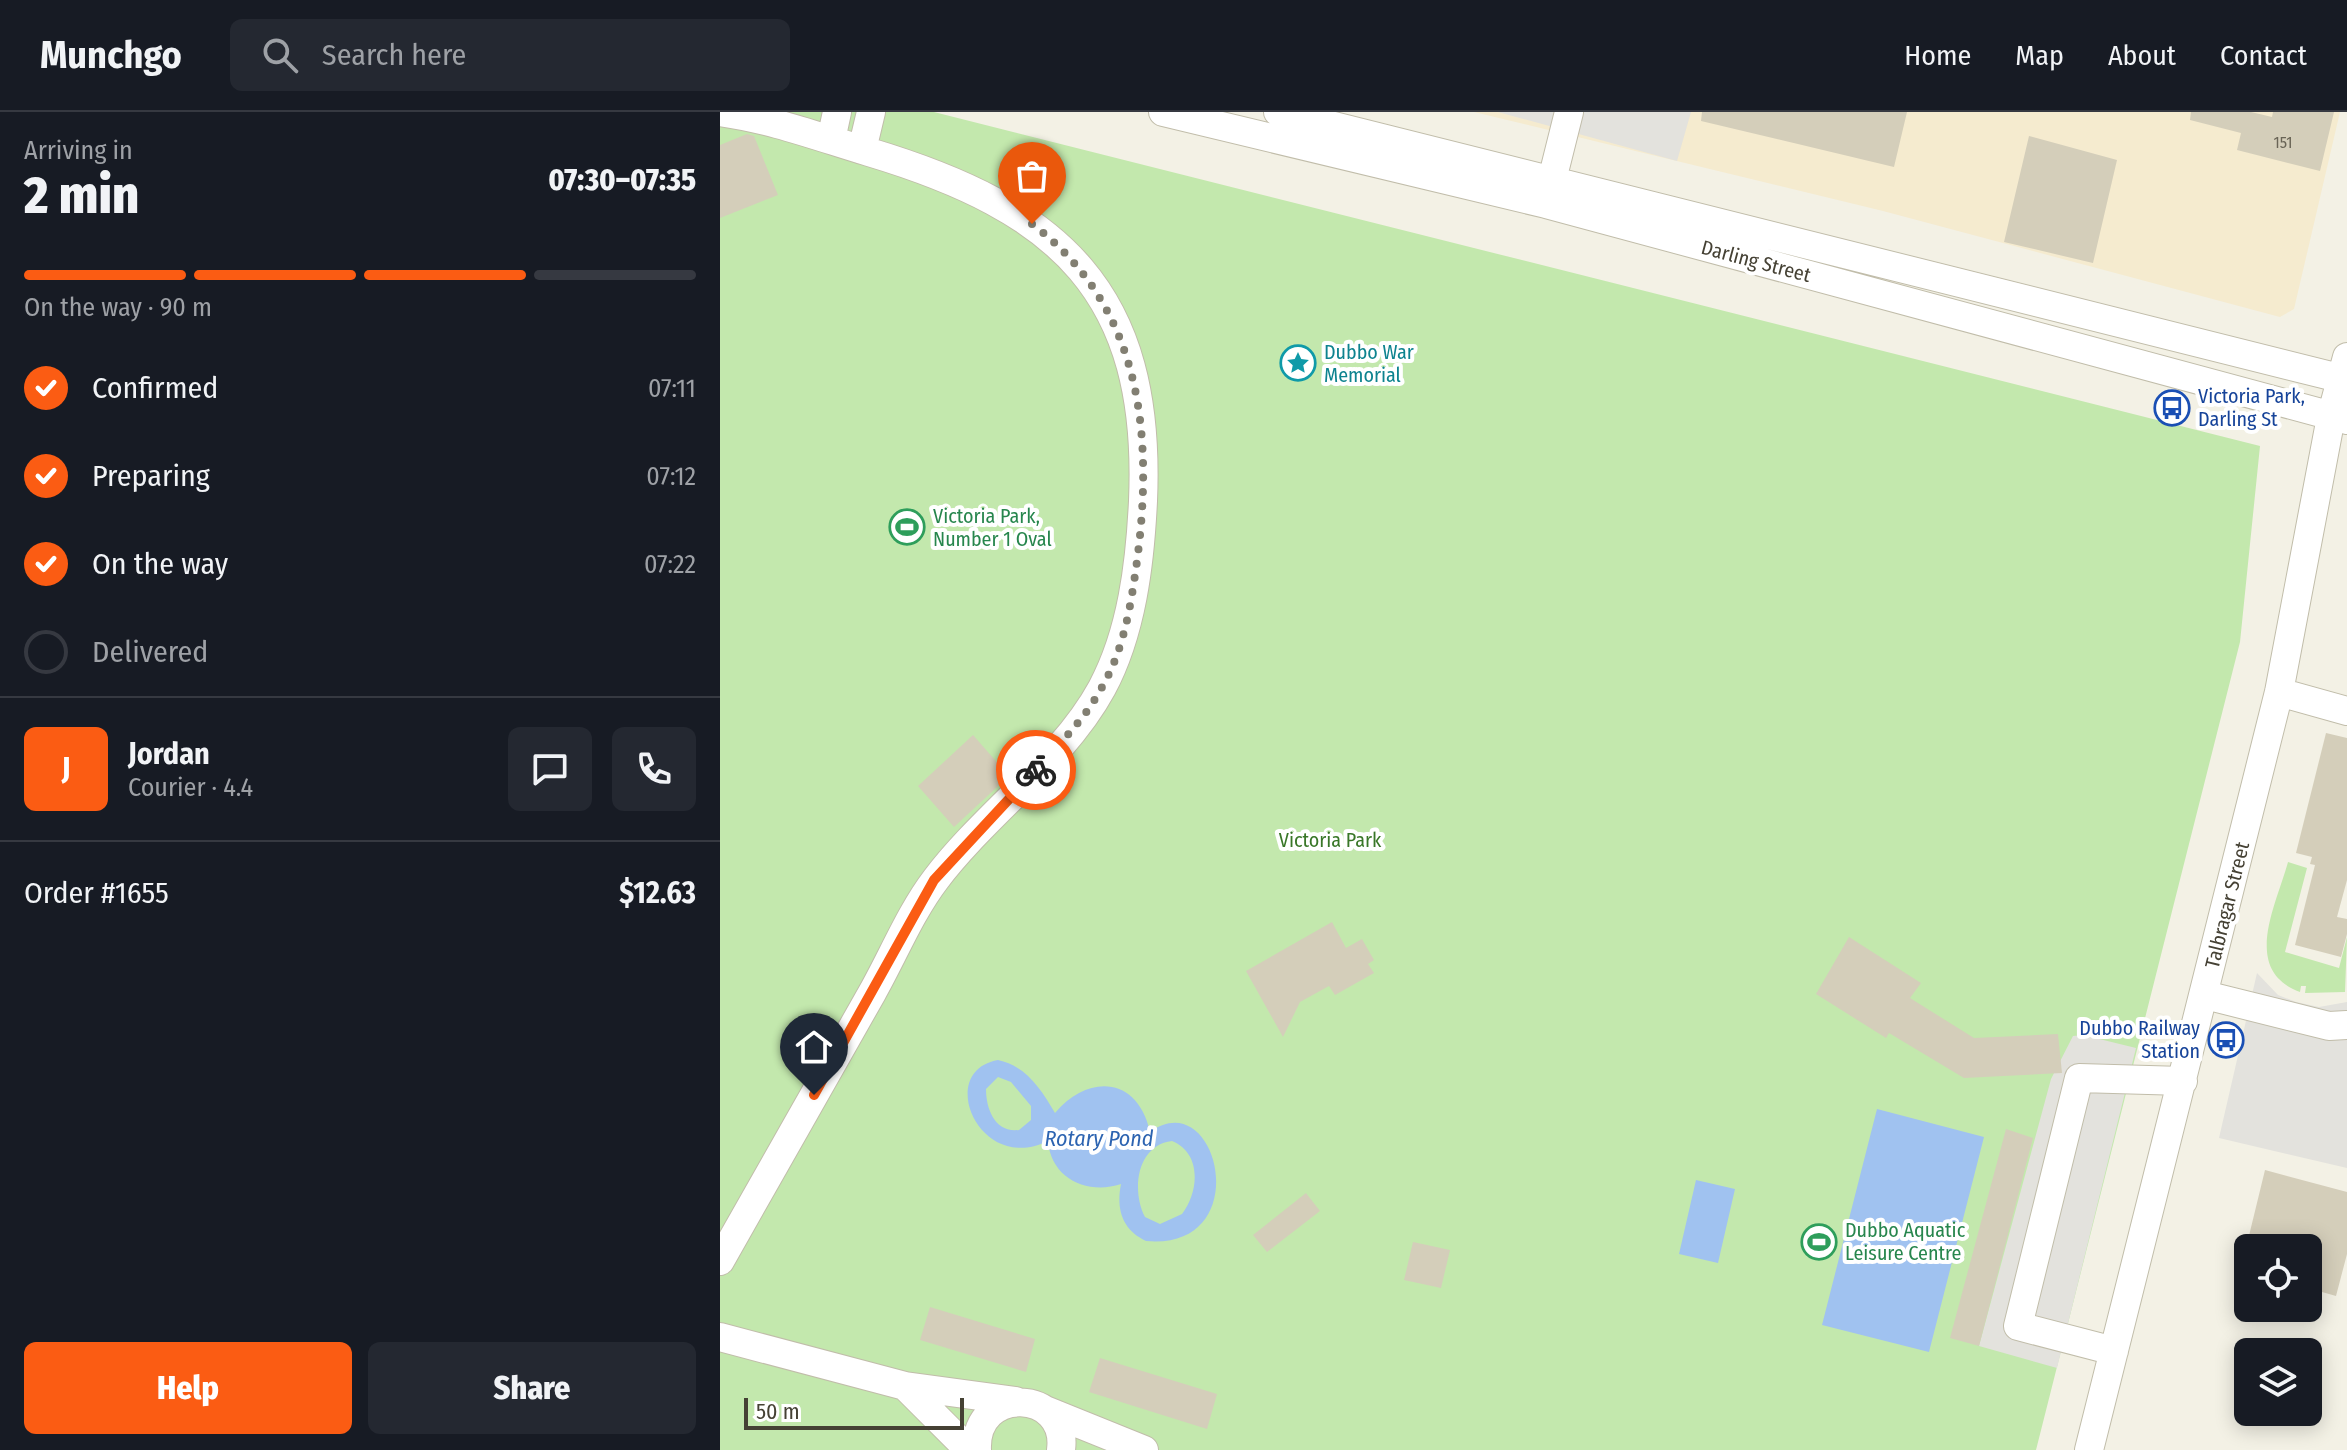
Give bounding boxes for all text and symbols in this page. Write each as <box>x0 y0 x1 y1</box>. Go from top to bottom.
search box <box>230 19 790 91</box>
text: Munchgo <box>40 32 182 78</box>
icon: search <box>258 33 302 77</box>
text: Search here <box>322 37 466 73</box>
text: Home <box>1904 39 1971 72</box>
text: Map <box>2015 39 2064 72</box>
text: About <box>2108 39 2176 72</box>
text: Contact <box>2220 39 2307 72</box>
house number: 151 <box>2273 133 2293 152</box>
text: Arriving in <box>24 135 133 166</box>
pin <box>998 142 1066 224</box>
icon: bag <box>1010 154 1054 198</box>
text: 07:30–07:35 <box>548 162 696 198</box>
text: 2 min <box>24 164 139 227</box>
street label: Darling Street <box>1699 235 1814 287</box>
text: On the way · 90 m <box>24 292 212 323</box>
place label: Dubbo War Memorial <box>1324 340 1414 387</box>
place icon: Dubbo War Memorial <box>1279 344 1317 382</box>
icon: check <box>24 366 68 410</box>
text: Confirmed <box>92 370 218 406</box>
text: 07:11 <box>648 373 696 404</box>
place label: Victoria Park, Darling St <box>2198 384 2305 431</box>
bus stop icon: Victoria Park, Darling St <box>2153 389 2191 427</box>
icon: check <box>24 454 68 498</box>
text: Preparing <box>92 458 210 494</box>
text: 07:12 <box>646 461 696 492</box>
place label: Victoria Park, Number 1 Oval <box>933 504 1052 551</box>
sports icon: Victoria Park, Number 1 Oval <box>888 508 926 546</box>
icon: check <box>24 542 68 586</box>
text: On the way <box>92 546 228 582</box>
text: 07:22 <box>644 549 696 580</box>
text: Delivered <box>92 634 208 670</box>
button: chat <box>508 727 592 811</box>
button: phone <box>612 727 696 811</box>
courier <box>996 730 1076 810</box>
text: Jordan <box>128 736 210 772</box>
icon: bike <box>1014 748 1058 792</box>
text: J <box>62 751 70 787</box>
text: Courier · 4.4 <box>128 772 253 803</box>
park label: Victoria Park <box>1279 828 1382 852</box>
street label: Talbragar Street <box>2200 839 2254 971</box>
text: Order #1655 <box>24 875 169 911</box>
text: $12.63 <box>619 875 696 911</box>
pin <box>780 1013 848 1095</box>
place label: Dubbo Railway Station <box>2079 1016 2200 1063</box>
bus stop icon: Dubbo Railway Station <box>2207 1021 2245 1059</box>
icon: home <box>792 1025 836 1069</box>
water label: Rotary Pond <box>1044 1125 1154 1152</box>
place label: Dubbo Aquatic Leisure Centre <box>1845 1218 1966 1265</box>
sports icon: Dubbo Aquatic Leisure Centre <box>1800 1223 1838 1261</box>
map controls <box>2234 1234 2322 1426</box>
button: locate <box>2234 1234 2322 1322</box>
button: layers <box>2234 1338 2322 1426</box>
button: Help <box>24 1342 352 1434</box>
button: Share <box>368 1342 696 1434</box>
scale bar <box>744 1394 964 1430</box>
text: 50 m <box>756 1398 800 1425</box>

